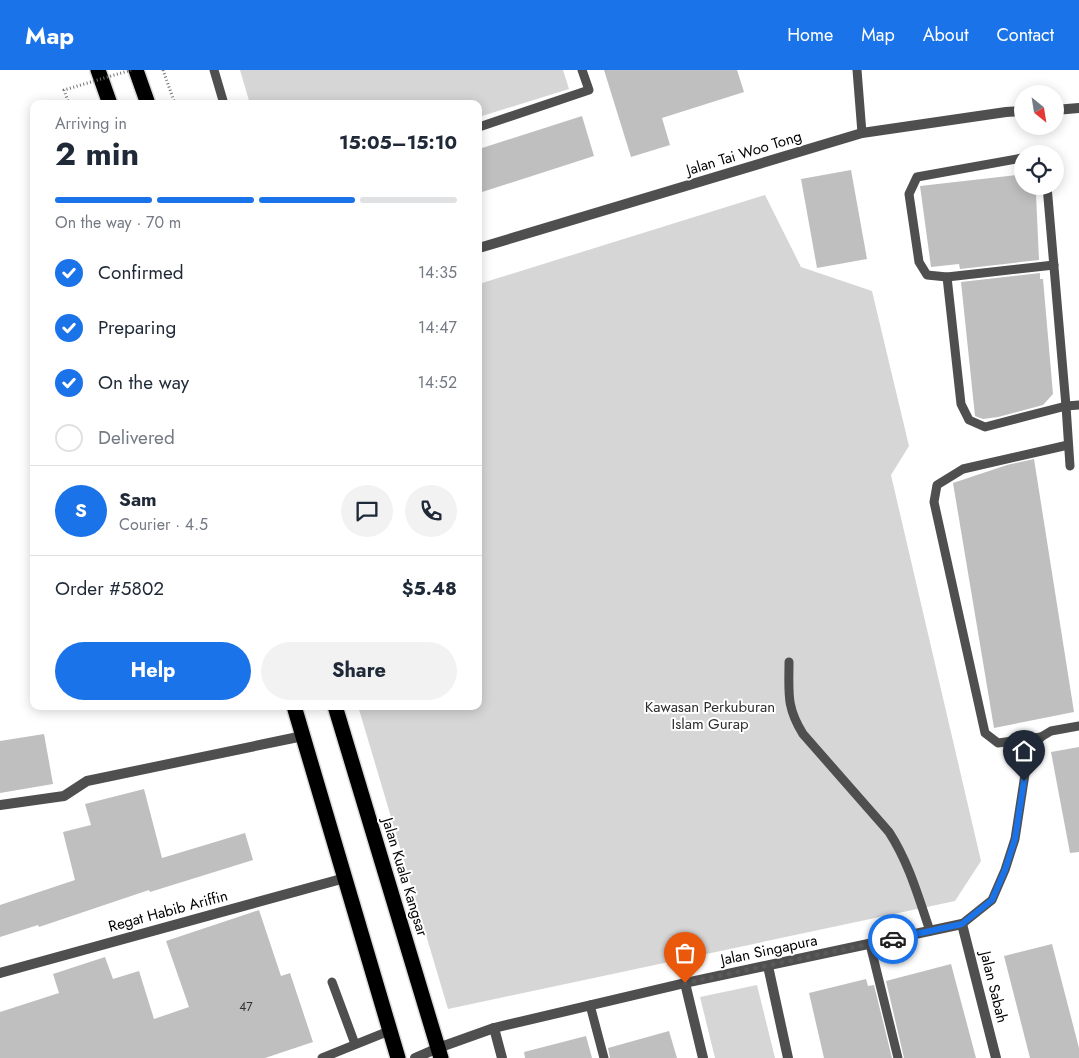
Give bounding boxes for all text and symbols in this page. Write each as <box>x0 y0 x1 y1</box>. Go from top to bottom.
text: Map <box>25 18 74 53</box>
text: Home <box>787 22 833 48</box>
text: Map <box>861 22 895 48</box>
text: About <box>923 22 968 48</box>
text: Contact <box>996 22 1054 48</box>
north arrow <box>1014 85 1064 135</box>
map controls <box>1014 85 1064 195</box>
text: Arriving in <box>55 112 127 135</box>
street label: Jalan Tai Woo Tong <box>682 125 804 182</box>
text: 15:05–15:10 <box>339 129 457 156</box>
text: 2 min <box>55 131 139 177</box>
button: locate <box>1014 145 1064 195</box>
text: On the way · 70 m <box>55 211 181 234</box>
icon: check <box>55 259 83 287</box>
text: Confirmed <box>98 259 184 286</box>
text: 14:35 <box>418 261 457 284</box>
icon: check <box>55 314 83 342</box>
text: Preparing <box>98 314 176 341</box>
text: 14:47 <box>418 316 457 339</box>
icon: check <box>55 369 83 397</box>
text: On the way <box>98 369 189 396</box>
text: 14:52 <box>418 371 457 394</box>
text: Delivered <box>98 424 175 451</box>
button: chat <box>341 485 393 537</box>
button: phone <box>405 485 457 537</box>
text: Sam <box>119 486 157 513</box>
text: S <box>75 497 87 524</box>
text: Courier · 4.5 <box>119 513 208 536</box>
text: Order #5802 <box>55 575 164 602</box>
text: $5.48 <box>402 575 457 602</box>
button: Help <box>55 642 251 700</box>
button: Share <box>261 642 457 700</box>
park label: Kawasan Perkuburan Islam Gurap <box>645 696 775 735</box>
pin <box>1003 730 1045 781</box>
icon: home <box>1010 737 1038 765</box>
street label: Jalan Kuala Kangsar <box>376 813 434 940</box>
street label: Regat Habib Ariffin <box>106 884 230 938</box>
courier <box>868 914 918 964</box>
icon: car <box>879 925 907 953</box>
street label: Jalan Singapura <box>717 929 819 971</box>
pin <box>664 932 706 983</box>
icon: bag <box>671 939 699 967</box>
street label: Jalan Sabah <box>974 947 1013 1025</box>
house number: 47 <box>239 998 253 1016</box>

